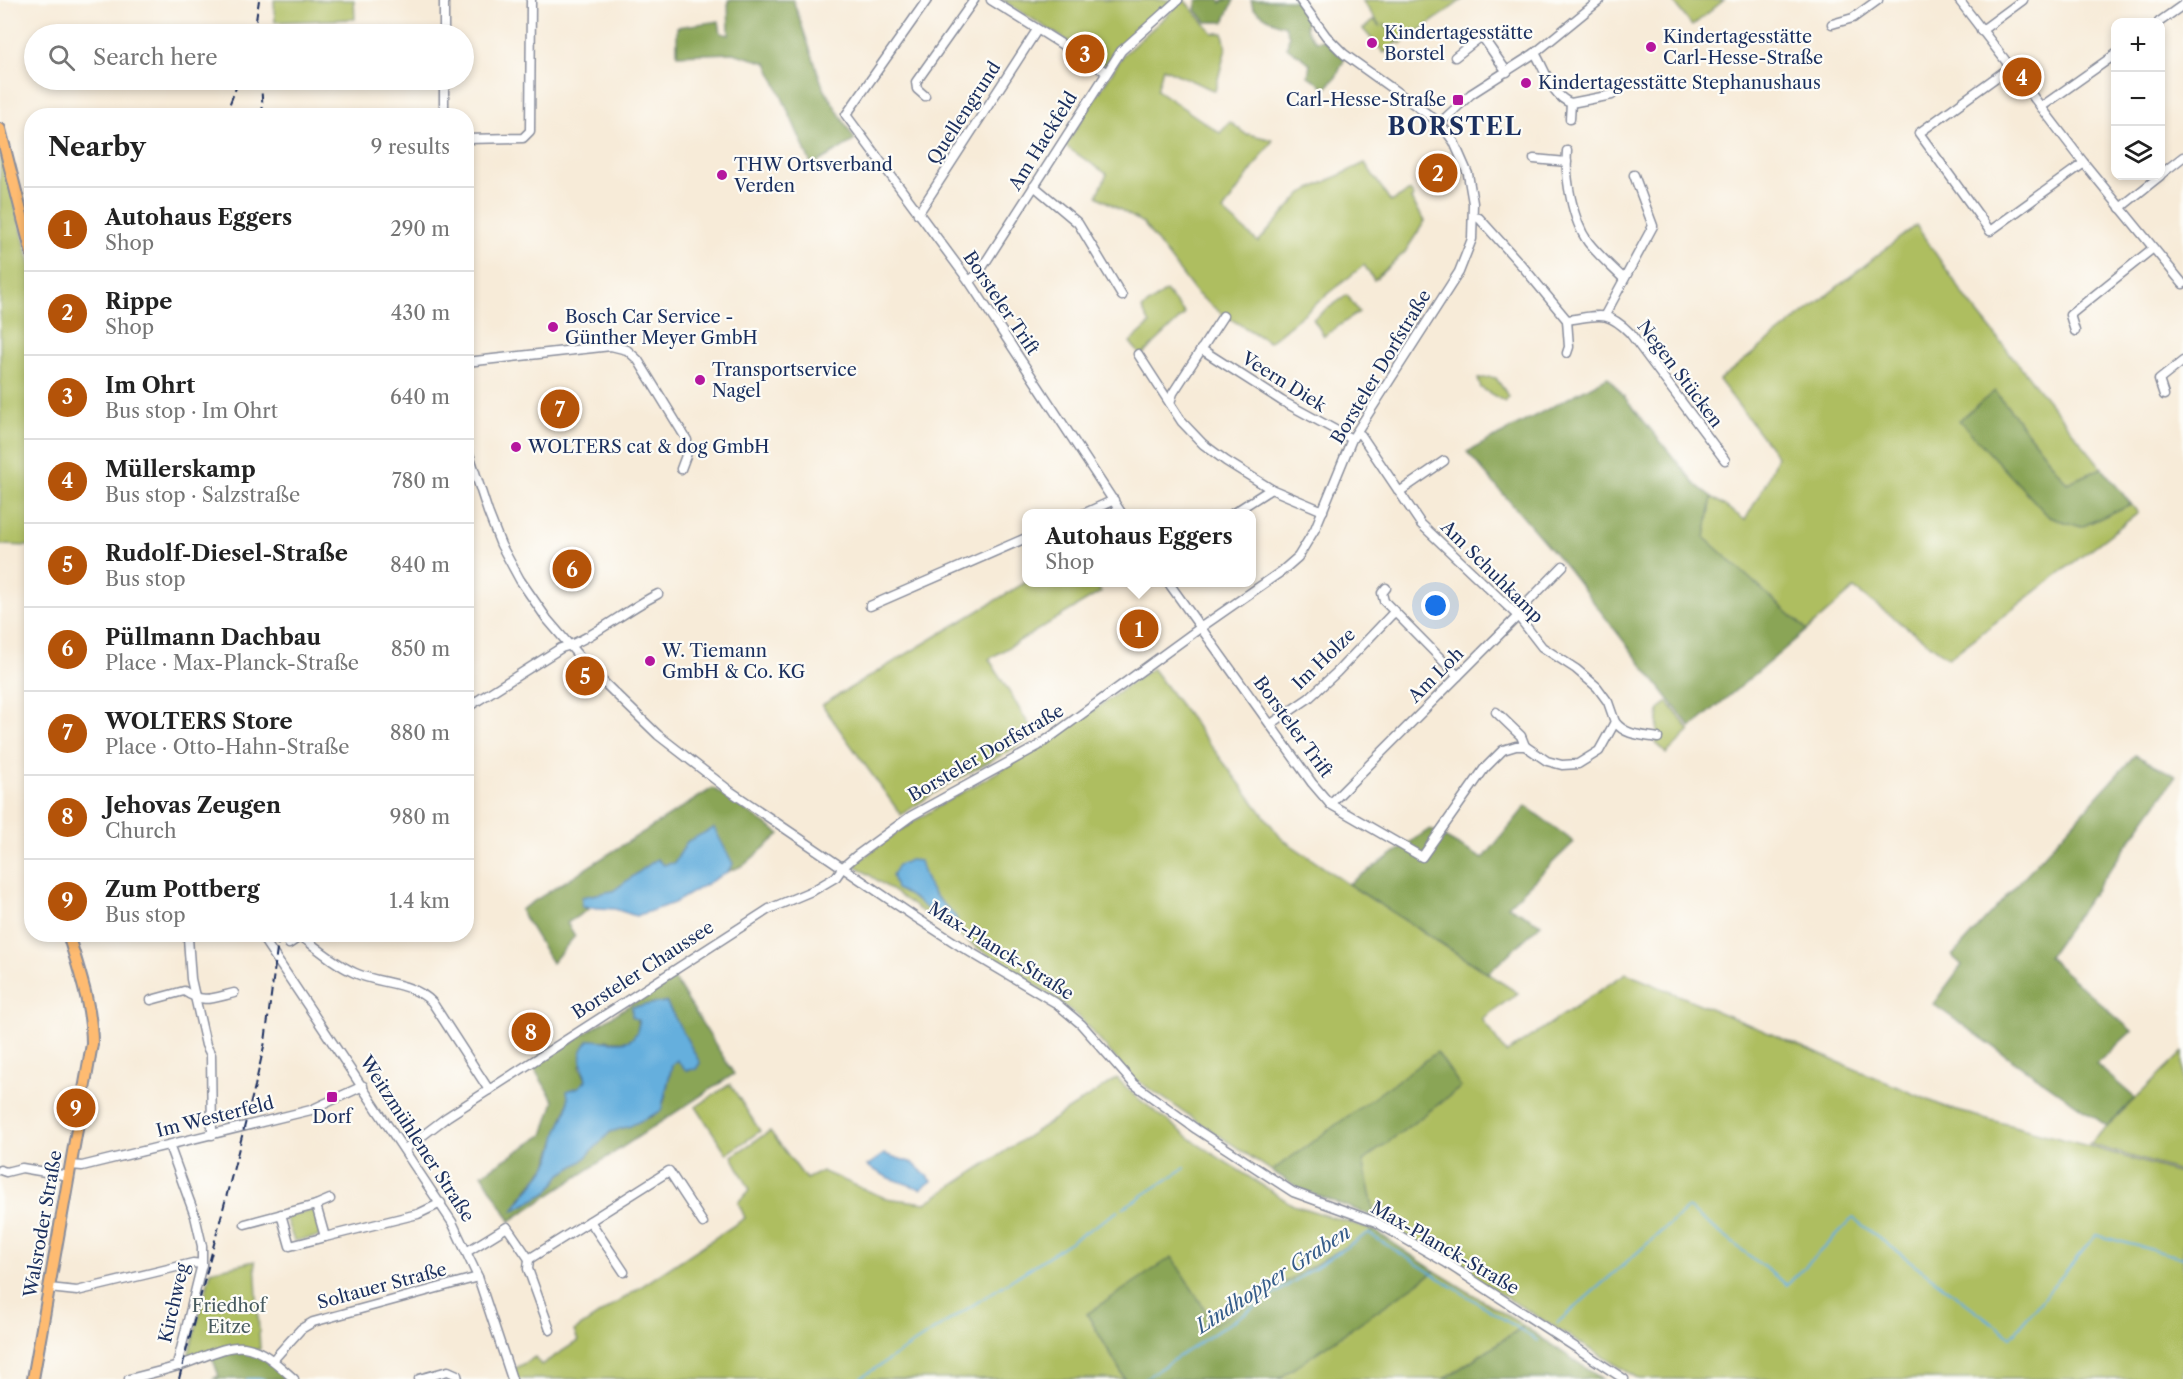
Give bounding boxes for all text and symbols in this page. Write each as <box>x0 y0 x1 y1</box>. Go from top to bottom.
map controls <box>2111 18 2165 180</box>
button: + <box>2111 18 2165 72</box>
place label: Kindertagesstätte Borstel <box>1384 22 1533 65</box>
search box <box>24 24 474 90</box>
place label: Kindertagesstätte Carl-Hesse-Straße <box>1663 26 1823 69</box>
pin: 3 <box>1066 32 1104 76</box>
marker: Kindertagesstätte Borstel <box>1365 36 1379 50</box>
marker: Kindertagesstätte Carl-Hesse-Straße <box>1644 40 1658 54</box>
icon: search <box>45 41 78 74</box>
text: Search here <box>93 44 218 71</box>
pin: 4 <box>2002 54 2042 100</box>
street label: Quellengrund <box>922 57 1006 169</box>
place label: Kindertagesstätte Stephanushaus <box>1538 72 1821 94</box>
button: − <box>2111 72 2165 126</box>
marker: Kindertagesstätte Stephanushaus <box>1519 76 1533 90</box>
street label: Am Hackfeld <box>1003 88 1082 195</box>
place label: Carl-Hesse-Straße <box>1286 89 1446 111</box>
marker: Carl-Hesse-Straße <box>1451 93 1465 107</box>
district label: BORSTEL <box>1388 112 1522 141</box>
button: layers <box>2111 126 2165 180</box>
text: Nearby <box>48 131 146 163</box>
text: 9 results <box>371 135 450 159</box>
pin: 2 <box>1418 150 1458 195</box>
place label: THW Ortsverband Verden <box>733 154 893 197</box>
marker: THW Ortsverband Verden <box>715 168 729 182</box>
text: Autohaus Eggers <box>105 204 292 231</box>
text: 1 <box>63 217 72 241</box>
text: 290 m <box>390 217 450 241</box>
text: Shop <box>105 231 154 255</box>
street label: Borsteler Trift <box>958 247 1044 359</box>
street label: Borsteler Dorfstraße <box>1326 286 1436 448</box>
text: Rippe <box>105 288 172 315</box>
text: 2 <box>62 301 73 325</box>
text: 430 m <box>391 301 450 325</box>
place label: Bosch Car Service - Günther Meyer GmbH <box>565 306 758 349</box>
text: Shop <box>105 315 154 339</box>
street label: Negen Stücken <box>1633 316 1727 432</box>
marker: Bosch Car Service - Günther Meyer GmbH <box>546 320 560 334</box>
street label: Veern Diek <box>1237 347 1332 418</box>
place label: Transportservice Nagel <box>712 359 857 402</box>
text: Im Ohrt <box>105 372 195 399</box>
marker: Transportservice Nagel <box>693 373 707 387</box>
text: 3 <box>62 385 73 409</box>
text: 640 m <box>390 385 450 409</box>
pin: 7 <box>540 386 580 432</box>
text: Bus stop · Im Ohrt <box>105 399 278 423</box>
place label: WOLTERS cat & dog GmbH <box>527 436 769 458</box>
marker: WOLTERS cat & dog GmbH <box>509 440 523 454</box>
text: Müllerskamp <box>105 456 256 483</box>
text: 4 <box>62 469 73 493</box>
text: 780 m <box>392 469 450 493</box>
text: Bus stop · Salzstraße <box>105 483 300 507</box>
popup <box>1022 509 1256 587</box>
street label: Am Schuhkamp <box>1435 515 1548 628</box>
text: Autohaus Eggers <box>1045 523 1233 550</box>
text: Rudolf-Diesel-Straße <box>105 540 348 567</box>
pin: 6 <box>552 546 592 592</box>
text: Shop <box>1045 550 1094 574</box>
text: 5 <box>62 553 73 577</box>
text: 840 m <box>390 553 450 577</box>
text: Bus stop <box>105 567 186 591</box>
your location <box>1421 591 1450 620</box>
pin: 1 <box>1120 606 1158 652</box>
text: Püllmann Dachbau <box>105 624 321 651</box>
street label: Im Holze <box>1288 624 1360 694</box>
text: 6 <box>62 637 73 661</box>
text: 850 m <box>391 637 450 661</box>
place label: W. Tiemann GmbH & Co. KG <box>661 640 806 683</box>
street label: Am Loh <box>1403 643 1468 708</box>
text: Place · Max-Planck-Straße <box>105 651 359 675</box>
pin: 5 <box>566 654 604 698</box>
marker: W. Tiemann GmbH & Co. KG <box>643 654 657 668</box>
street label: Borsteler Trift <box>1249 672 1338 783</box>
street label: Borsteler Dorfstraße <box>904 699 1068 807</box>
text: WOLTERS Store <box>105 708 293 735</box>
text: 7 <box>62 721 73 745</box>
text: 880 m <box>390 721 450 745</box>
text: Place · Otto-Hahn-Straße <box>105 735 349 759</box>
text: Jehovas Zeugen <box>105 792 281 819</box>
text: 8 <box>61 805 74 829</box>
text: 980 m <box>390 805 450 829</box>
text: Church <box>105 819 176 843</box>
text: Zum Pottberg <box>105 876 260 903</box>
text: 9 <box>62 889 73 913</box>
text: 1.4 km <box>389 889 450 913</box>
street label: Max-Planck-Straße <box>924 897 1078 1005</box>
text: Bus stop <box>105 903 186 927</box>
street label: Borsteler Chaussee <box>568 916 718 1024</box>
pin: 8 <box>512 1010 550 1054</box>
street label: Weitzmühlener Straße <box>354 1051 479 1226</box>
pin: 9 <box>56 1086 96 1130</box>
marker: Dorf <box>325 1090 339 1104</box>
street label: Im Westerfeld <box>154 1092 276 1142</box>
place label: Dorf <box>312 1106 354 1128</box>
street label: Walsroder Straße <box>19 1149 67 1300</box>
street label: Max-Planck-Straße <box>1367 1197 1523 1299</box>
water label: Lindhopper Graben <box>1189 1220 1355 1339</box>
street label: Soltauer Straße <box>315 1258 449 1314</box>
street label: Kirchweg <box>154 1261 194 1345</box>
park label: Friedhof Eitze <box>192 1295 269 1338</box>

